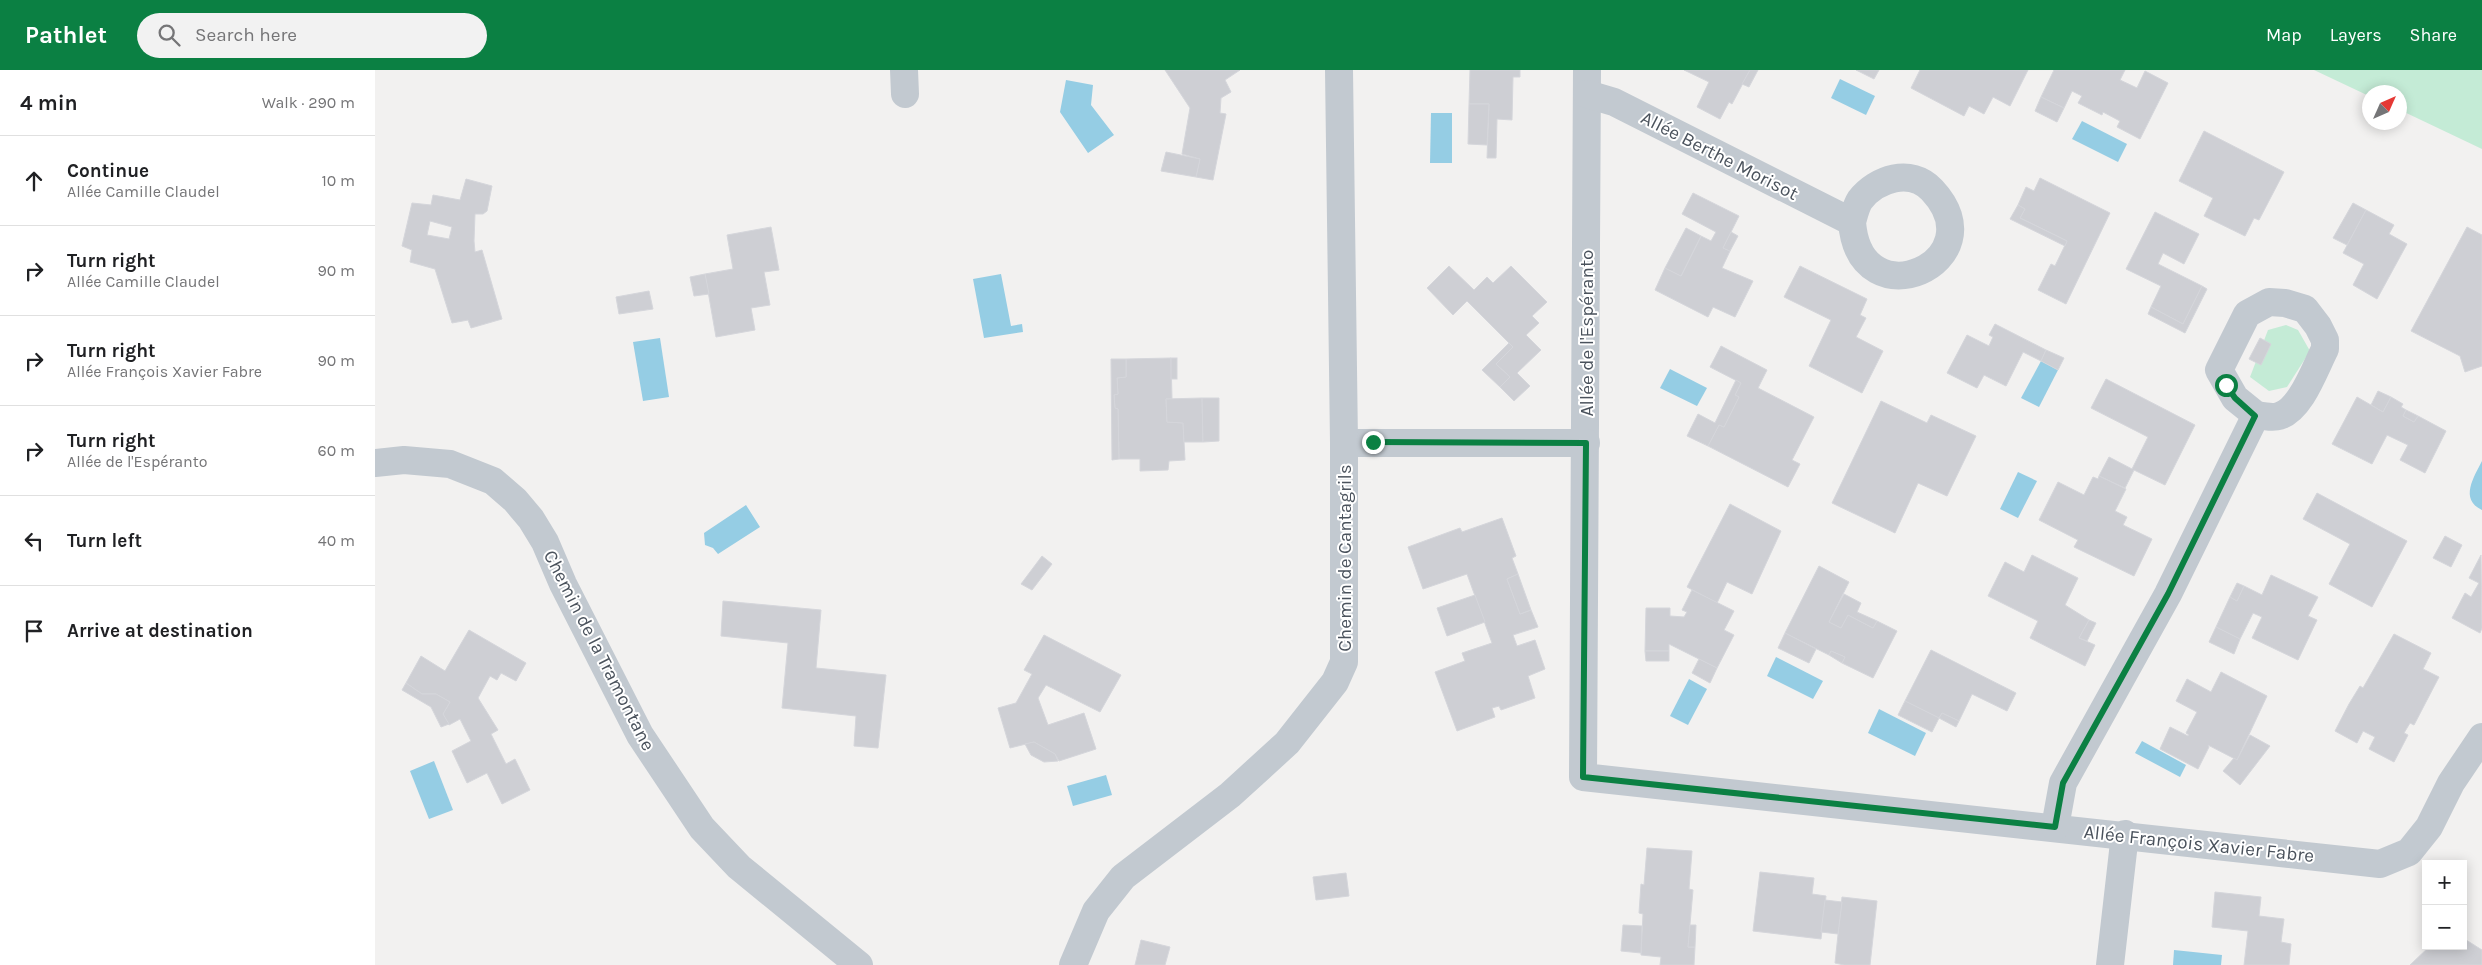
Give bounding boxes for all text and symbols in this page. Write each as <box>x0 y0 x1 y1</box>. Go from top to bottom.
search box <box>137 13 487 58</box>
text: Pathlet <box>25 21 107 49</box>
icon: search <box>155 21 183 49</box>
text: Search here <box>195 24 297 46</box>
text: Map <box>2266 24 2302 46</box>
text: Layers <box>2330 24 2382 46</box>
text: Share <box>2410 24 2457 46</box>
north arrow <box>2362 85 2407 130</box>
text: 4 min <box>20 91 78 115</box>
text: Walk · 290 m <box>262 93 355 112</box>
street label: Allée Berthe Morisot <box>1637 107 1802 205</box>
text: Continue <box>67 160 149 182</box>
icon: ahead <box>20 167 48 195</box>
text: 10 m <box>321 171 355 190</box>
text: Allée Camille Claudel <box>67 182 220 201</box>
text: Turn right <box>67 250 156 272</box>
street label: Allée de l'Espéranto <box>1576 250 1598 416</box>
icon: right <box>20 257 48 285</box>
text: 90 m <box>317 261 355 280</box>
text: Allée Camille Claudel <box>67 272 220 291</box>
text: Turn right <box>67 340 156 362</box>
icon: right <box>20 347 48 375</box>
text: 90 m <box>317 351 355 370</box>
text: Allée François Xavier Fabre <box>67 362 262 381</box>
route start <box>2215 374 2238 397</box>
text: Turn right <box>67 430 156 452</box>
route end <box>1362 431 1385 454</box>
icon: right <box>20 437 48 465</box>
text: 60 m <box>318 441 355 460</box>
text: Allée de l'Espéranto <box>67 452 208 471</box>
street label: Chemin de Cantagrils <box>1334 464 1356 652</box>
icon: left <box>20 527 48 555</box>
text: Turn left <box>67 530 142 552</box>
text: 40 m <box>318 531 355 550</box>
street label: Chemin de la Tramontane <box>539 547 659 754</box>
icon: arrive <box>20 617 48 645</box>
text: Arrive at destination <box>67 620 253 642</box>
street label: Allée François Xavier Fabre <box>2083 821 2315 867</box>
map controls <box>2422 860 2467 950</box>
button: + <box>2422 860 2467 905</box>
button: − <box>2422 905 2467 950</box>

